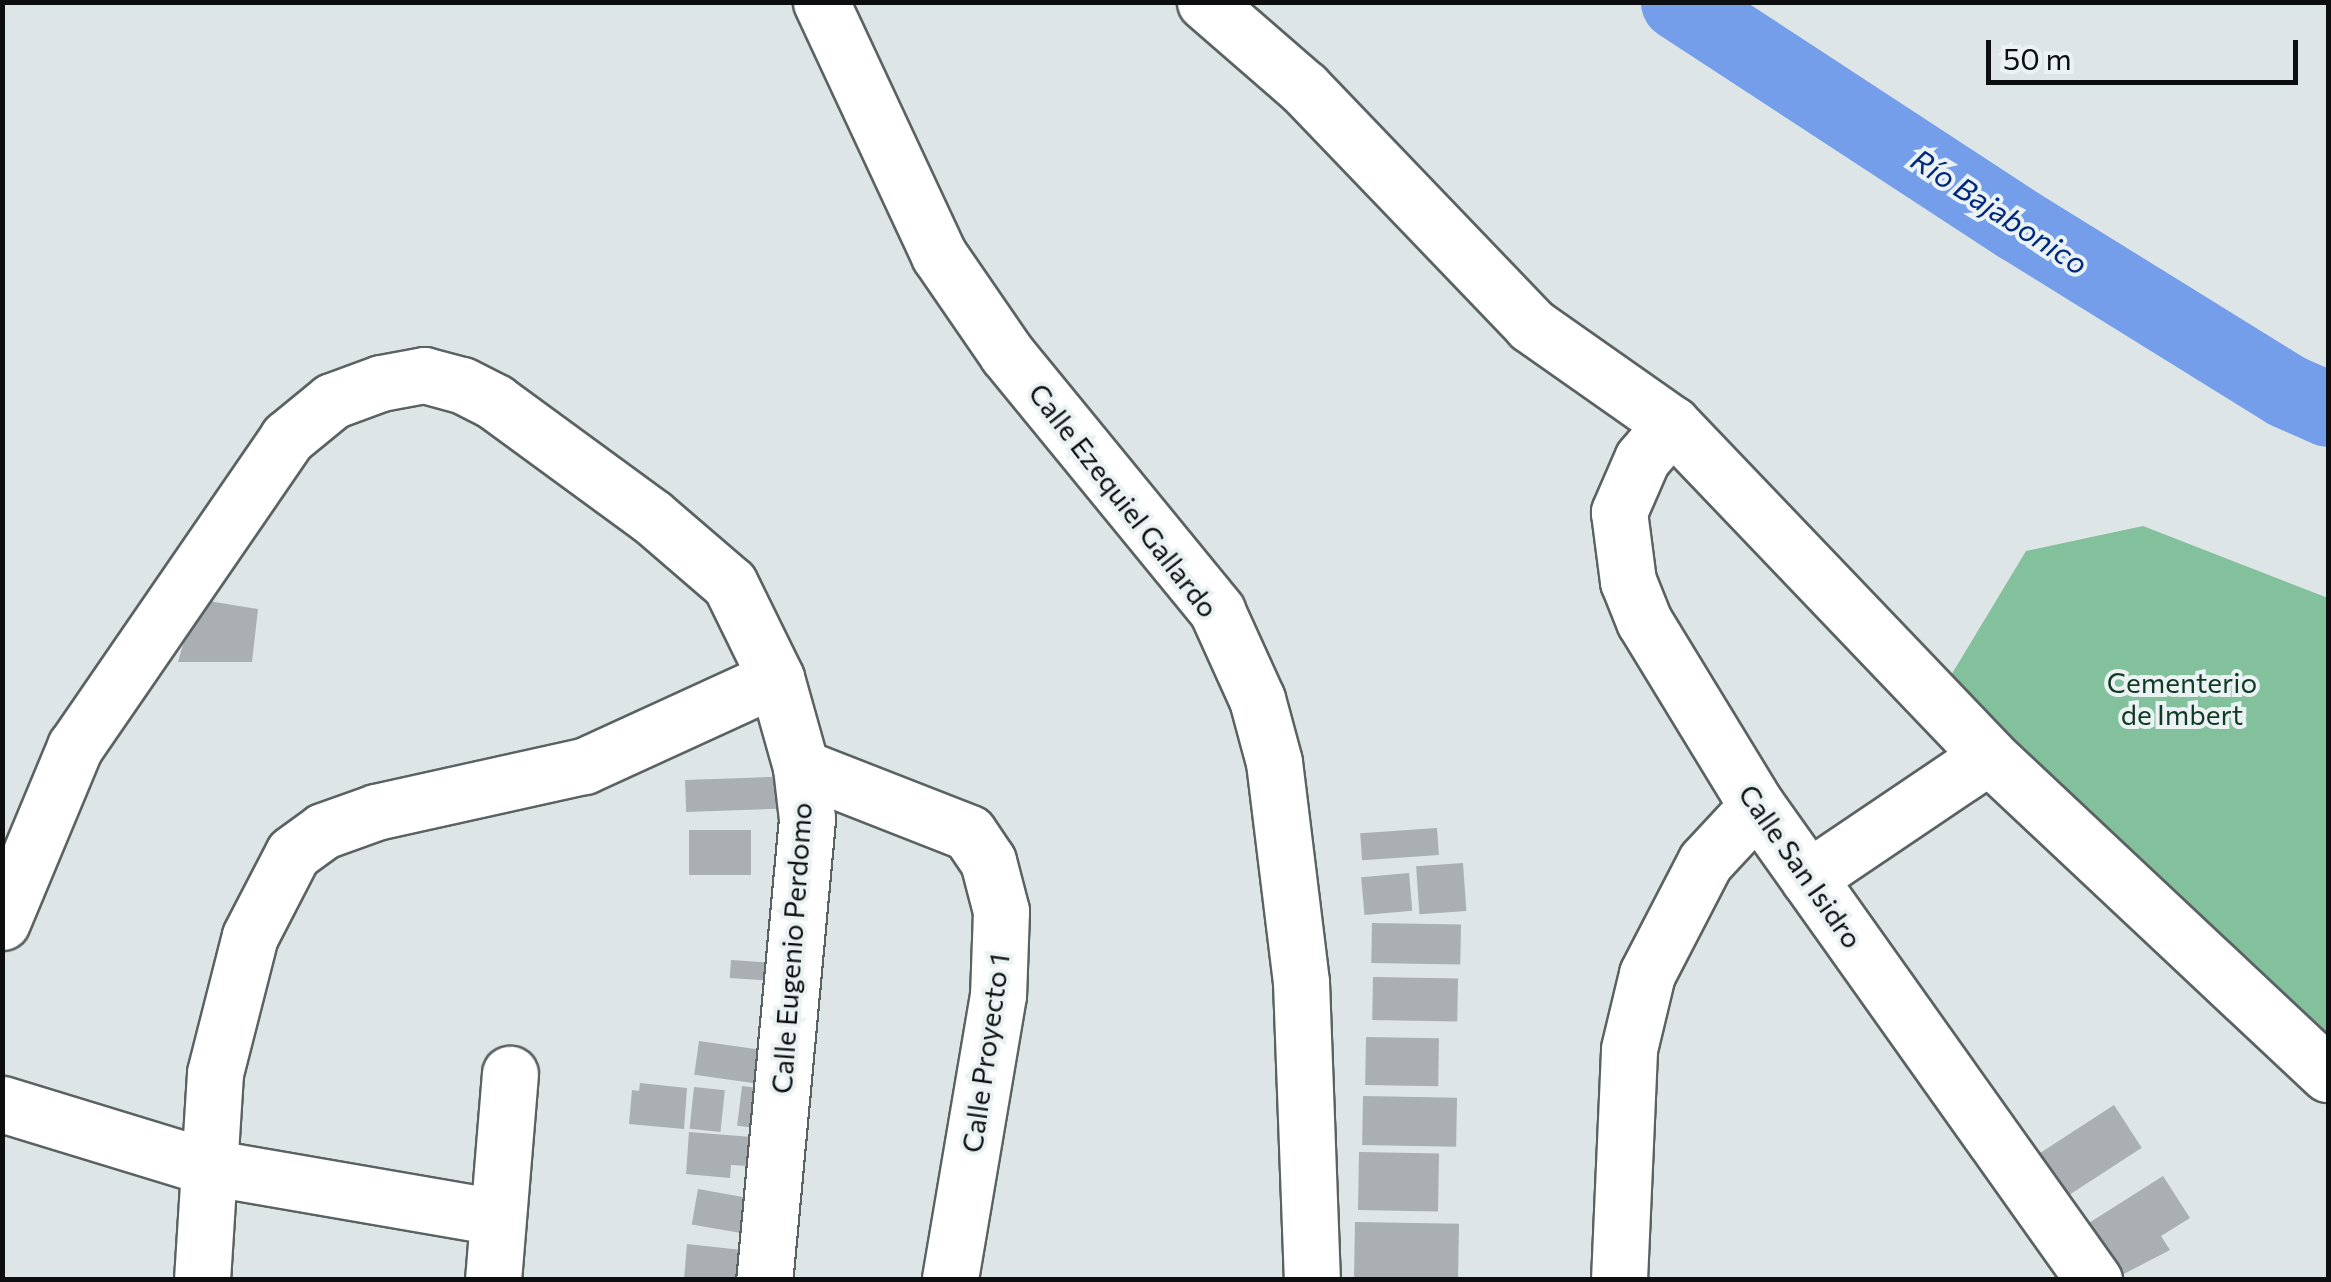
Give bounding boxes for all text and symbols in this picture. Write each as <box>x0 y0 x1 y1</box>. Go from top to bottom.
scale bar <box>1991 20 2304 82</box>
text: 50 m <box>2003 39 2072 76</box>
water label: Río Bajabonico <box>1905 141 2095 281</box>
street label: Calle Ezequiel Gallardo <box>1022 376 1226 624</box>
park label: Cementerio de Imbert <box>2107 665 2257 731</box>
street label: Calle San Isidro <box>1732 778 1870 954</box>
street label: Calle Eugenio Perdomo <box>764 801 818 1095</box>
street label: Calle Proyecto 1 <box>954 951 1016 1155</box>

